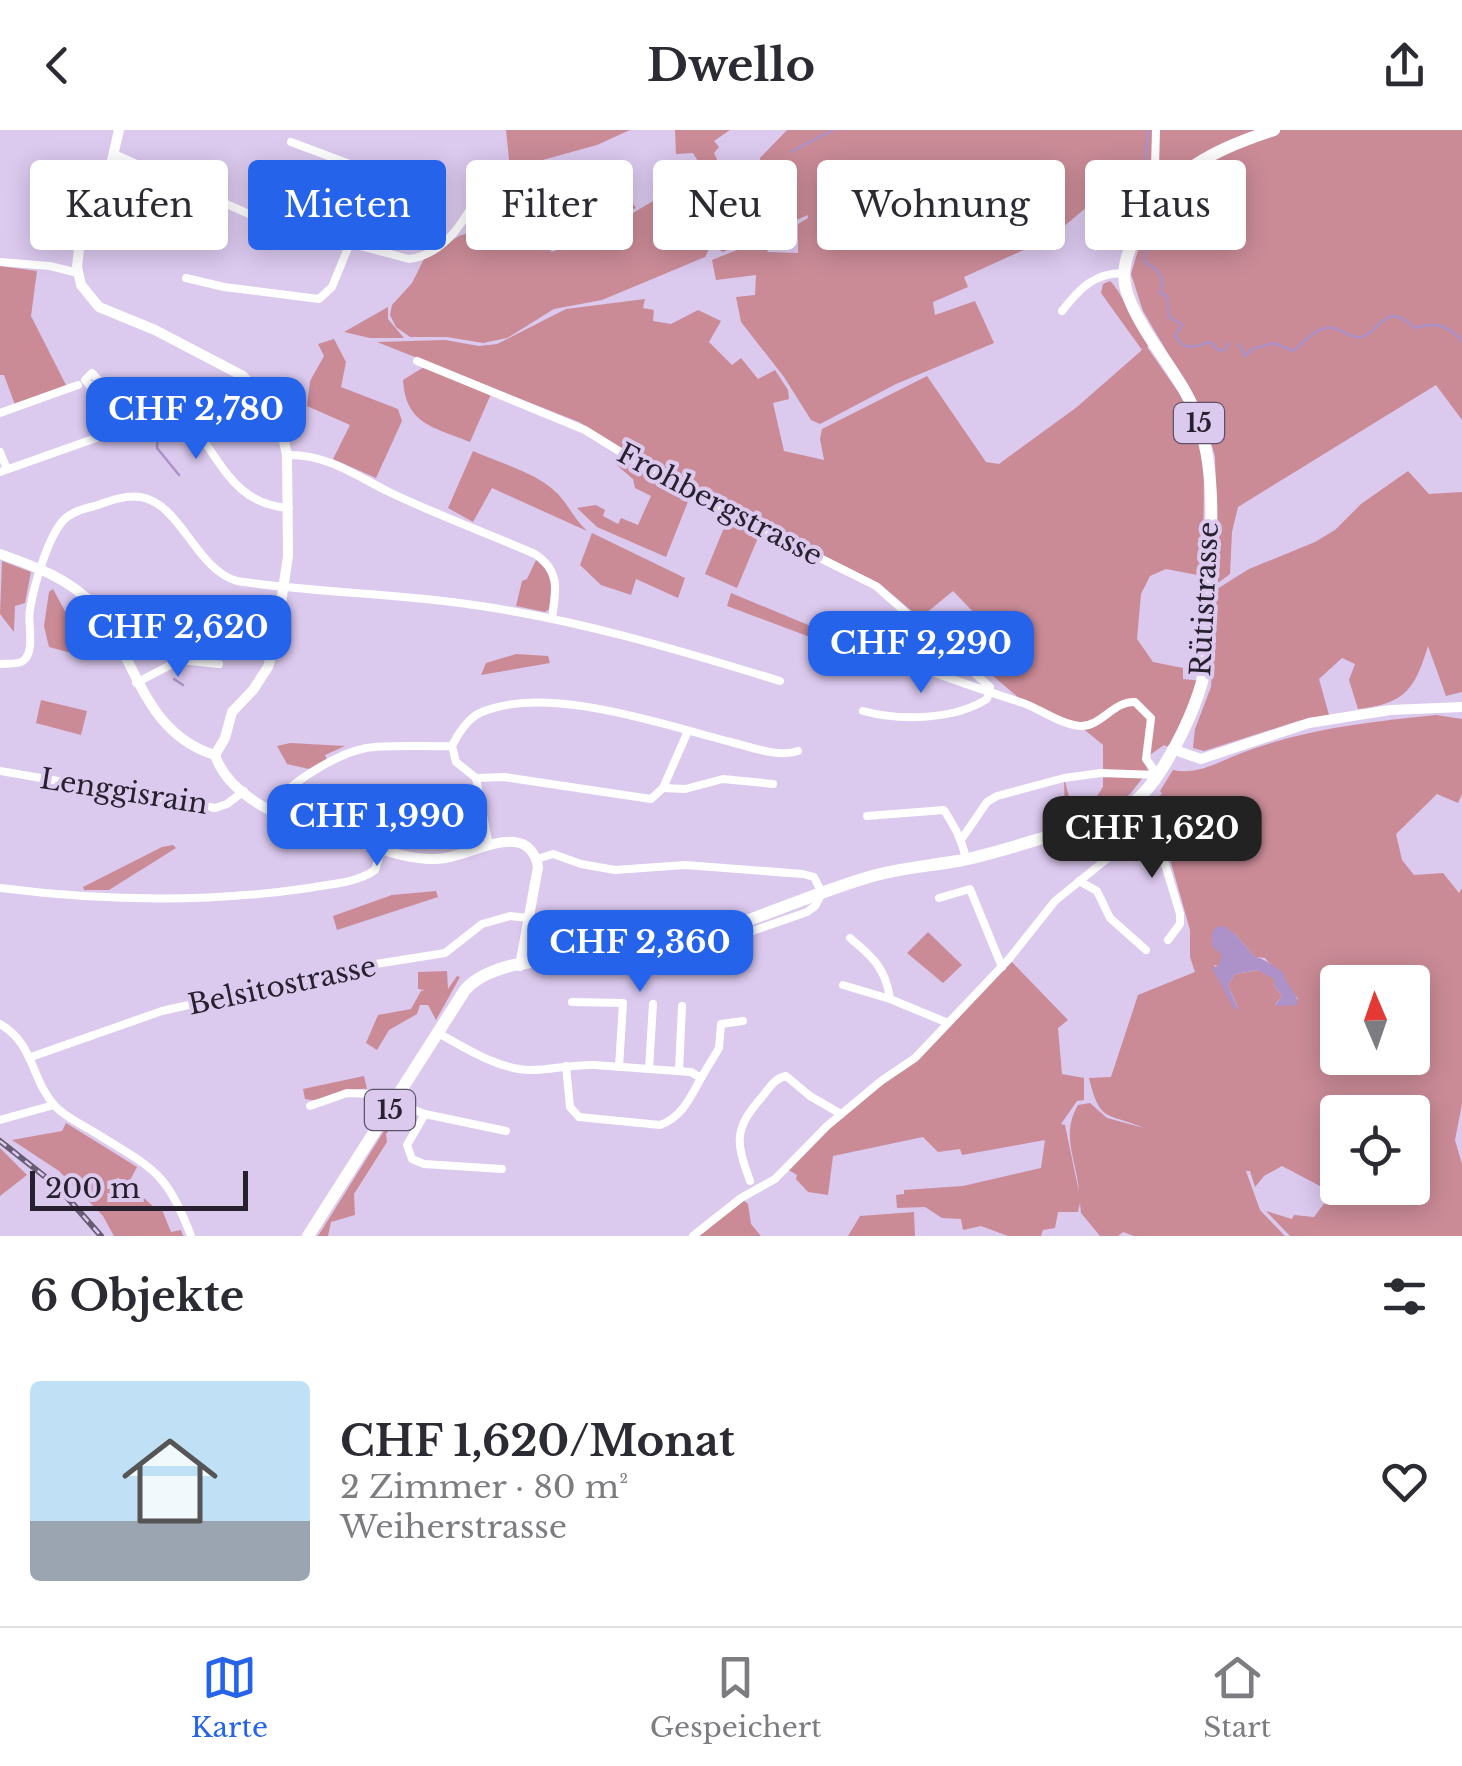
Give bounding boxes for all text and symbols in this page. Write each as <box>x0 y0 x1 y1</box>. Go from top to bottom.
text: Dwello <box>647 37 815 93</box>
icon: back <box>30 38 85 93</box>
icon: share <box>1377 38 1432 93</box>
chip: Kaufen <box>30 160 228 250</box>
chip: Mieten <box>248 160 446 250</box>
chip: Filter <box>466 160 633 250</box>
chip: Neu <box>653 160 797 250</box>
chip: Wohnung <box>817 160 1065 250</box>
chip: Haus <box>1085 160 1246 250</box>
pin: CHF 2,780 <box>82 377 310 462</box>
text: CHF 2,780 <box>108 389 284 429</box>
road number: 15 <box>1174 403 1224 443</box>
street label: Frohbergstrasse <box>611 436 828 573</box>
street label: Rütistrasse <box>1183 521 1226 677</box>
pin: CHF 2,620 <box>64 595 292 680</box>
text: CHF 2,620 <box>87 607 269 647</box>
pin: CHF 2,290 <box>807 611 1035 696</box>
text: CHF 2,290 <box>830 623 1012 663</box>
street label: Lenggisrain <box>38 761 210 822</box>
pin: CHF 1,990 <box>263 784 491 869</box>
text: CHF 1,990 <box>289 796 465 836</box>
pin: CHF 1,620 <box>1038 796 1266 881</box>
text: CHF 1,620 <box>1065 808 1239 848</box>
pin: CHF 2,360 <box>526 910 754 995</box>
text: CHF 2,360 <box>549 922 731 962</box>
street label: Belsitostrasse <box>185 948 379 1023</box>
north arrow <box>1320 965 1430 1075</box>
map controls <box>1320 965 1430 1205</box>
road number: 15 <box>365 1090 415 1130</box>
button: locate <box>1320 1095 1430 1205</box>
scale bar <box>30 1166 248 1210</box>
text: 200 m <box>45 1171 140 1206</box>
icon: filters <box>1377 1269 1432 1324</box>
text: 6 Objekte <box>30 1270 244 1322</box>
text: CHF 1,620/Monat <box>340 1415 735 1467</box>
icon: home <box>110 1421 230 1541</box>
icon: heart <box>1377 1454 1432 1509</box>
text: 2 Zimmer · 80 m² <box>340 1467 628 1507</box>
text: Weiherstrasse <box>340 1507 567 1547</box>
tab: Karte <box>191 1650 268 1745</box>
tab: Gespeichert <box>650 1650 822 1745</box>
tab: Start <box>1203 1650 1271 1745</box>

